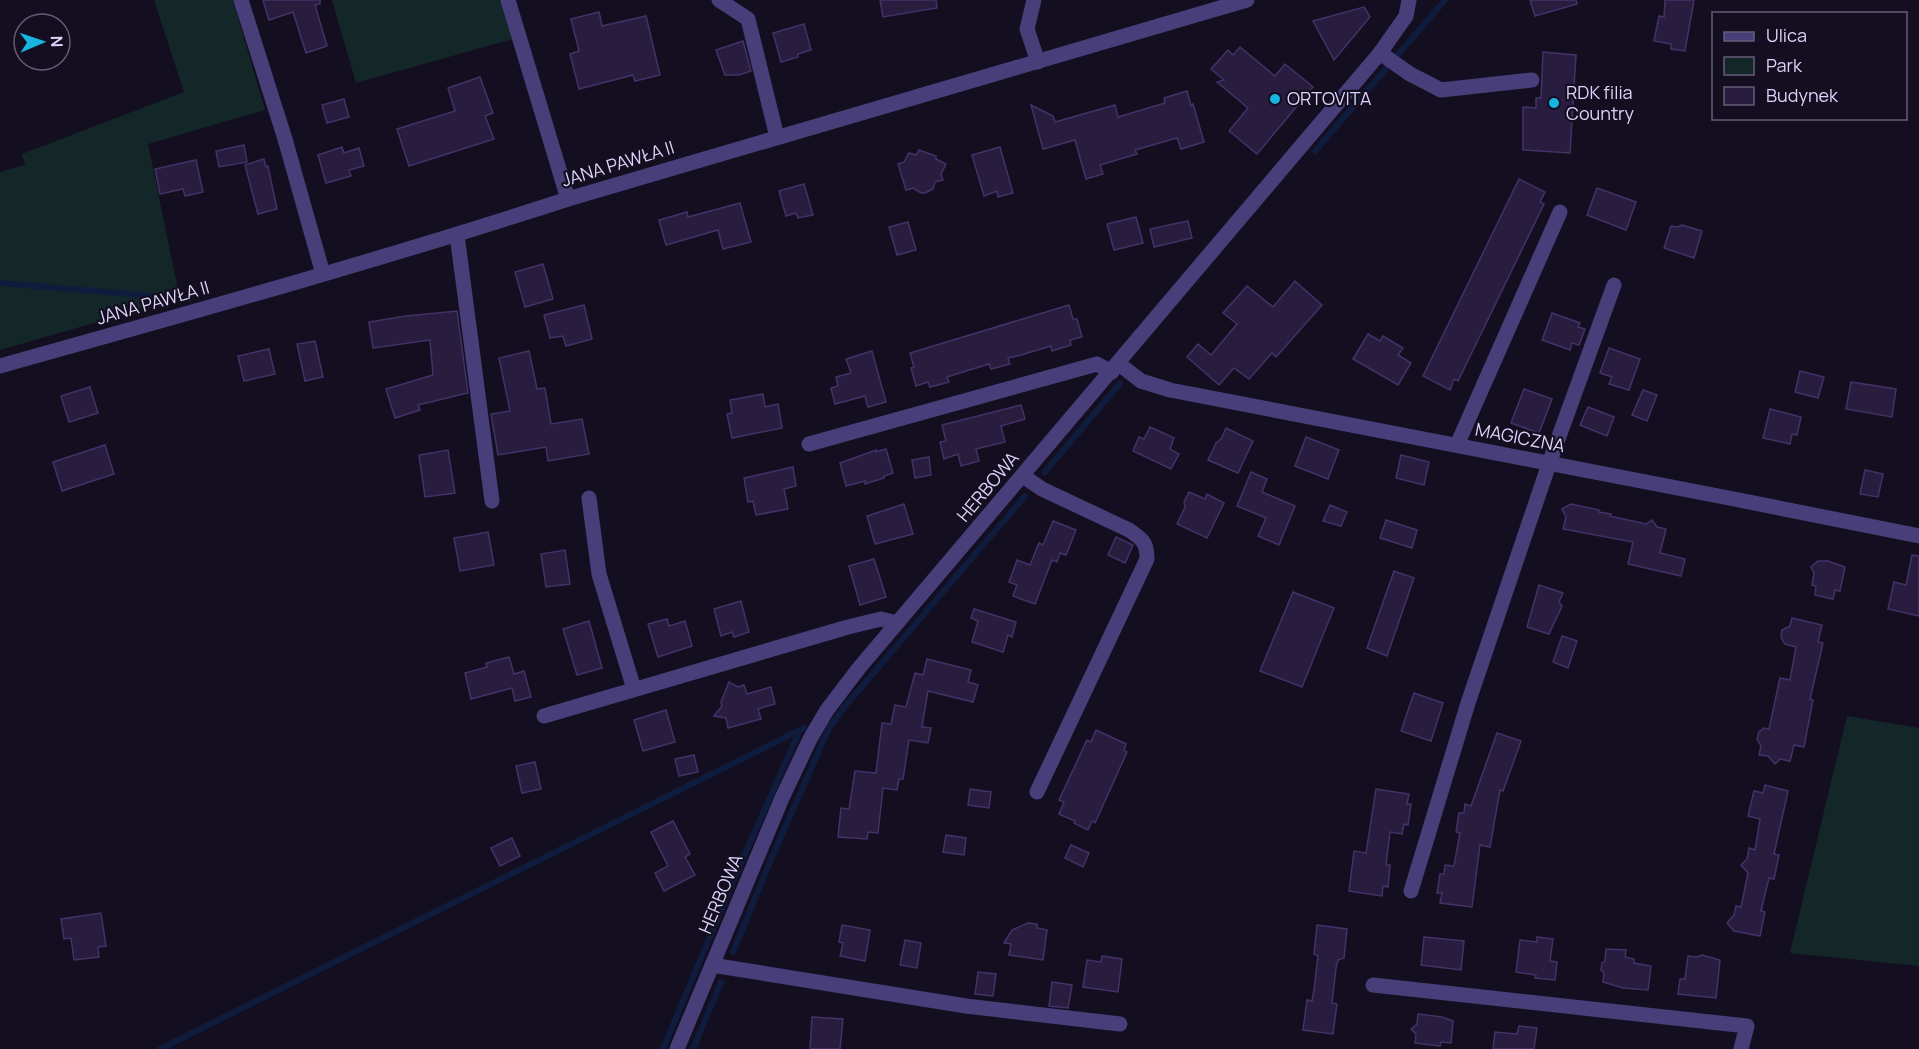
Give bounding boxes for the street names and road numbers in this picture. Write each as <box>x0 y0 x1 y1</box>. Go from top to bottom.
street label: JANA PAWŁA II <box>559 135 677 192</box>
street label: JANA PAWŁA II <box>93 274 212 330</box>
street label: MAGICZNA <box>1473 417 1568 458</box>
street label: HERBOWA <box>951 446 1024 526</box>
street label: HERBOWA <box>693 850 748 937</box>

